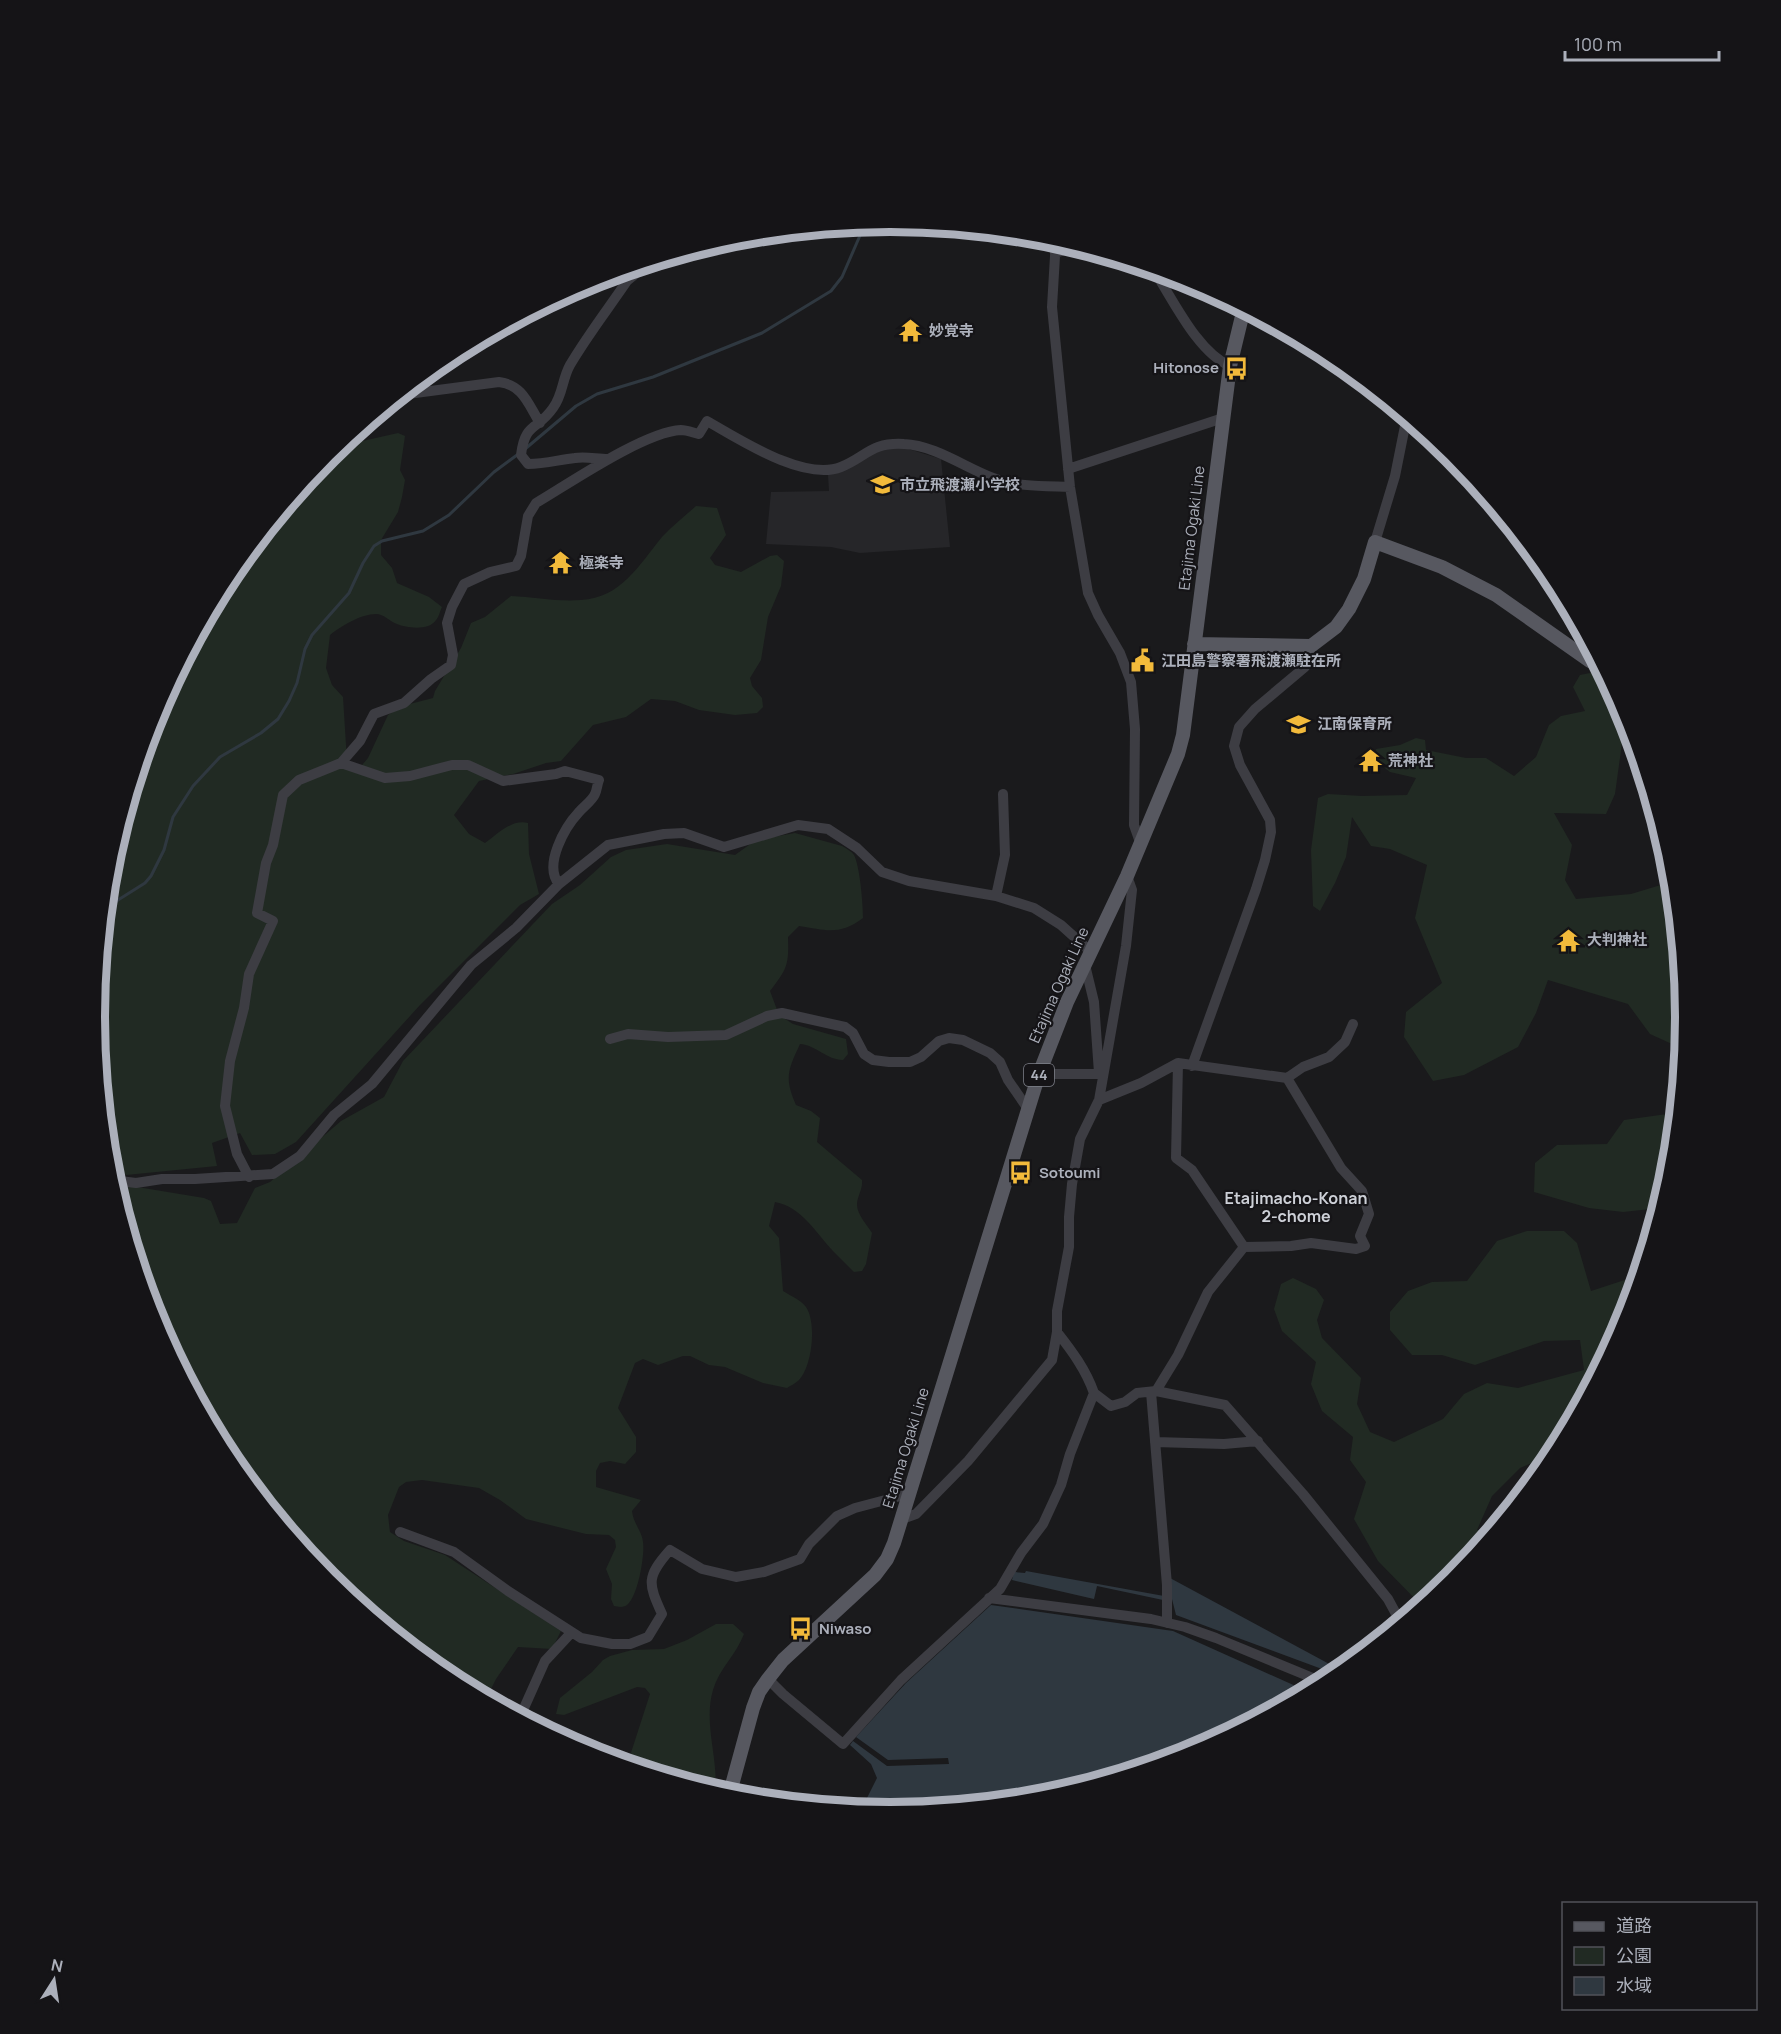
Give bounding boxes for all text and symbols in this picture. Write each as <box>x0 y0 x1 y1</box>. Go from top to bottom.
scale bar <box>1565 24 1720 62</box>
text: 100 m <box>1574 32 1622 56</box>
temple icon: 妙覚寺 <box>898 318 924 344</box>
place label: 妙覚寺 <box>929 320 974 341</box>
bus stop icon: Hitonose <box>1224 355 1250 381</box>
place label: Hitonose <box>1153 357 1219 378</box>
street label: Etajima Ogaki Line <box>1173 464 1210 591</box>
school or university icon: 市立飛渡瀬小学校 <box>869 472 895 498</box>
place label: 市立飛渡瀬小学校 <box>900 474 1020 495</box>
temple icon: 極楽寺 <box>548 550 574 576</box>
place label: 極楽寺 <box>579 552 624 573</box>
public building icon: 江田島警察署飛渡瀬駐在所 <box>1130 648 1156 674</box>
place label: 江田島警察署飛渡瀬駐在所 <box>1161 650 1341 671</box>
school or university icon: 江南保育所 <box>1286 711 1312 737</box>
place label: 江南保育所 <box>1317 713 1392 734</box>
temple icon: 荒神社 <box>1357 748 1383 774</box>
place label: 荒神社 <box>1388 750 1433 771</box>
street label: Etajima Ogaki Line <box>1024 923 1094 1046</box>
temple icon: 大判神社 <box>1556 927 1582 953</box>
place label: 大判神社 <box>1587 929 1647 950</box>
road number: 44 <box>1024 1064 1054 1086</box>
bus stop icon: Sotoumi <box>1008 1160 1034 1186</box>
place label: Sotoumi <box>1039 1162 1101 1183</box>
district label: Etajimacho-Konan 2-chome <box>1225 1187 1367 1227</box>
street label: Etajima Ogaki Line <box>877 1385 934 1511</box>
bus stop icon: Niwaso <box>788 1616 814 1642</box>
place label: Niwaso <box>819 1618 872 1639</box>
legend <box>1562 1902 1757 2010</box>
text: 道路 <box>1616 1913 1652 1937</box>
text: 公園 <box>1616 1943 1652 1967</box>
north arrow <box>24 1950 84 2010</box>
text: N <box>49 1953 65 1977</box>
text: 水域 <box>1616 1973 1652 1997</box>

